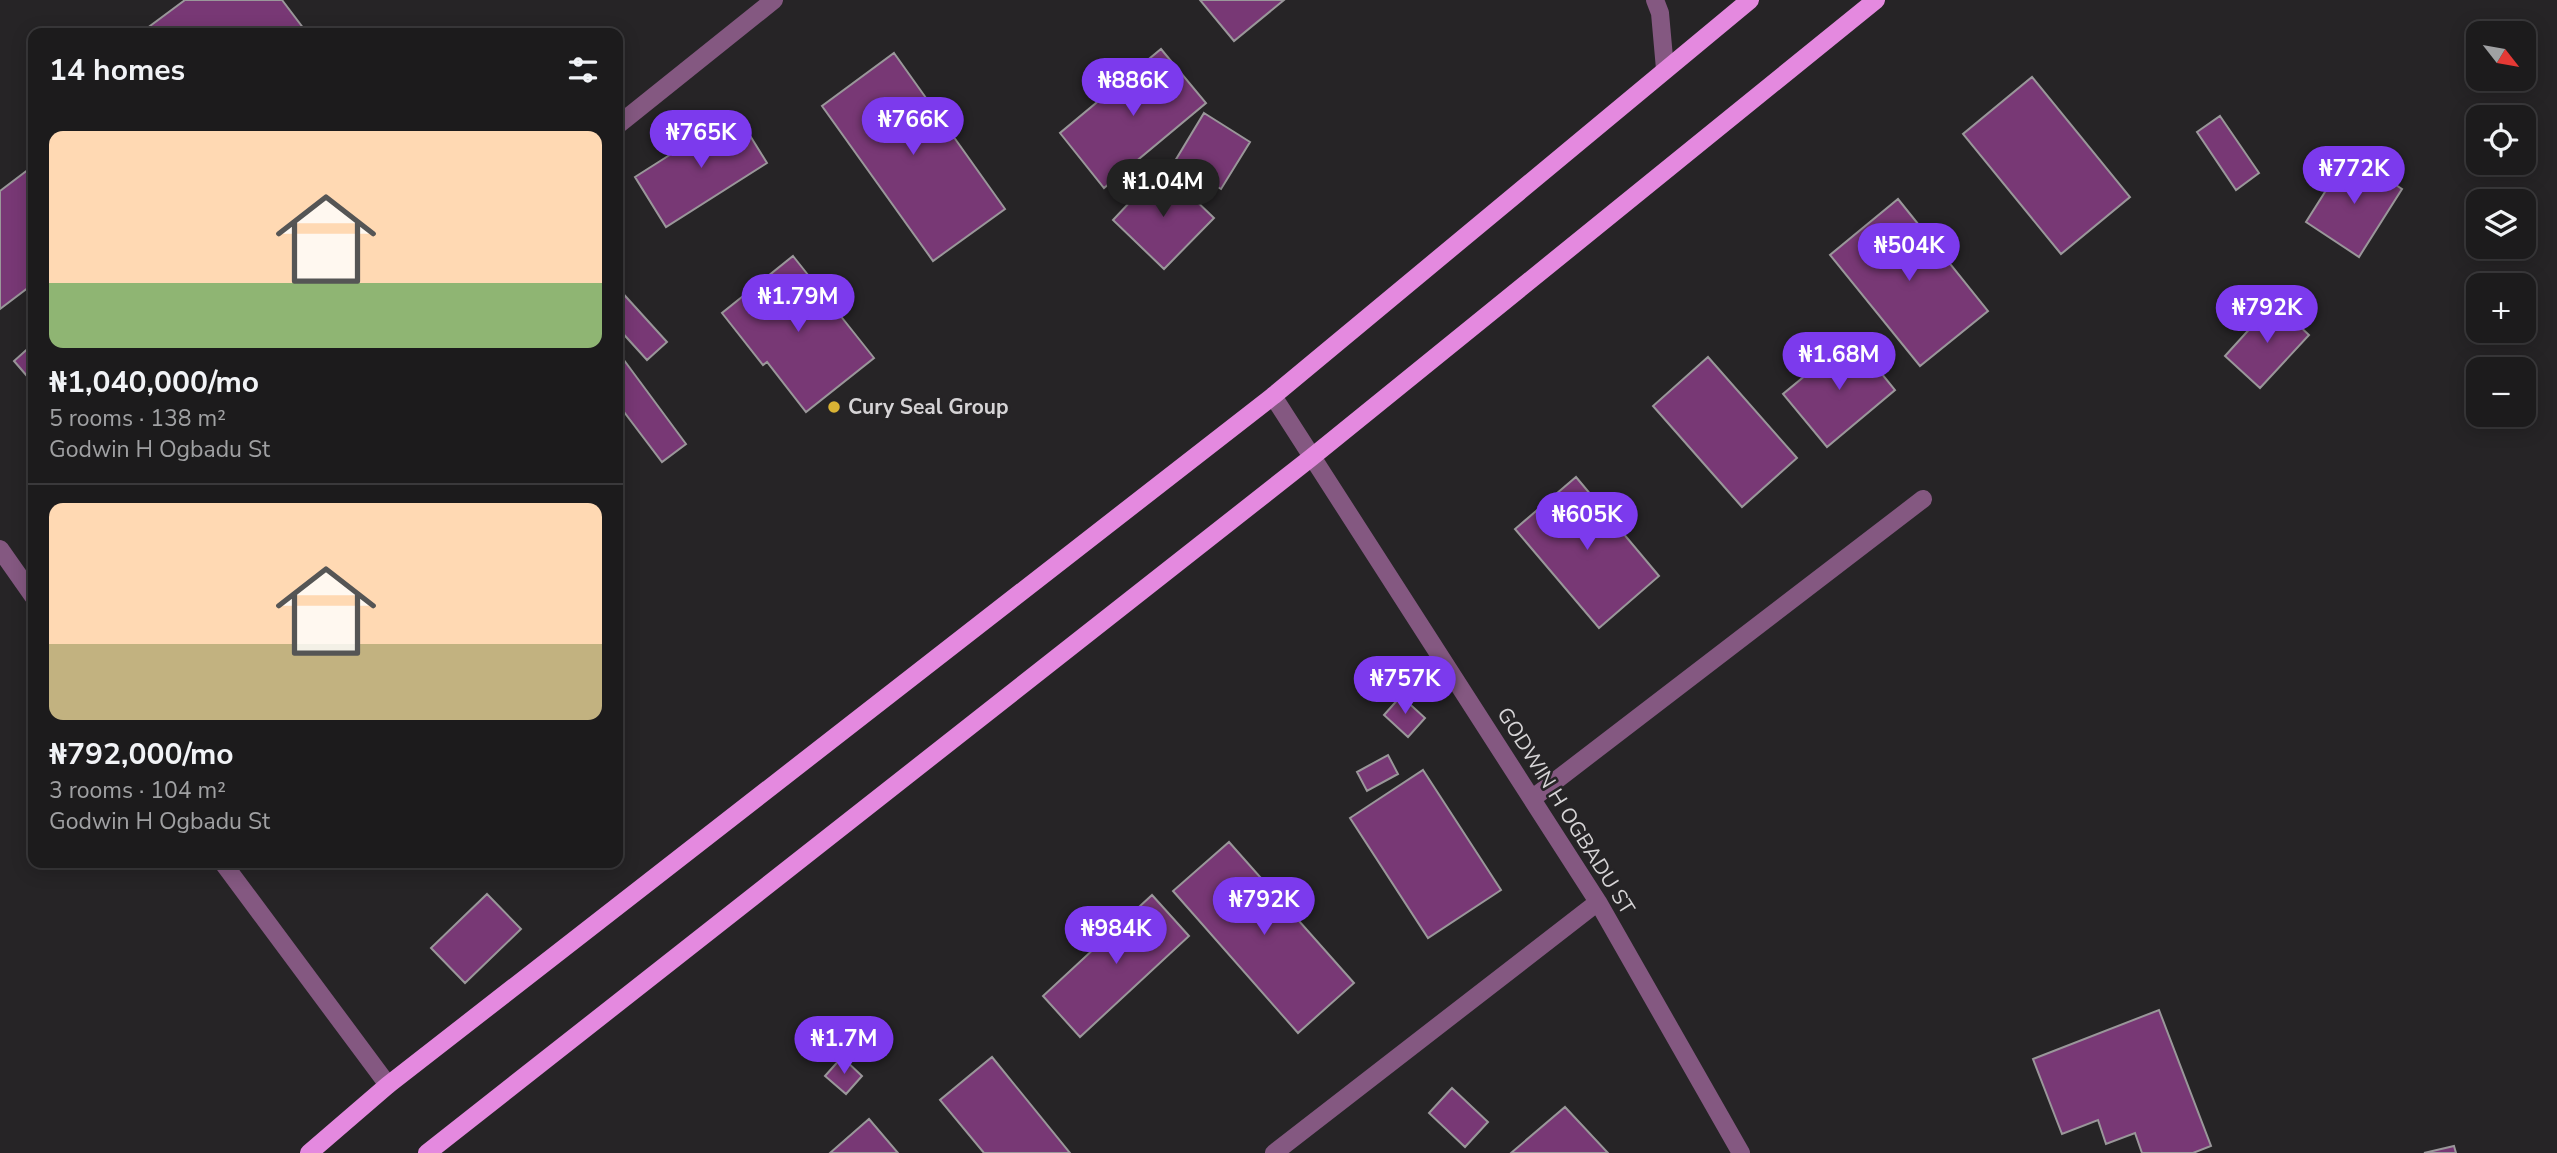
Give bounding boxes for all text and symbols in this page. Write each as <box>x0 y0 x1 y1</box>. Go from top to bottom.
north arrow <box>2466 21 2536 91</box>
map controls <box>2466 21 2536 427</box>
text: 14 homes <box>49 50 185 91</box>
icon: filters <box>564 51 602 89</box>
pin: ₦886K <box>1084 58 1182 118</box>
text: ₦886K <box>1098 65 1168 96</box>
pin: ₦766K <box>864 97 962 157</box>
text: ₦766K <box>878 104 948 135</box>
button: locate <box>2466 105 2536 175</box>
pin: ₦765K <box>652 110 750 170</box>
text: ₦765K <box>666 117 736 148</box>
pin: ₦772K <box>2305 146 2403 206</box>
text: ₦772K <box>2319 153 2389 184</box>
pin: ₦1.04M <box>1106 160 1220 219</box>
text: ₦1.04M <box>1123 166 1203 197</box>
icon: home <box>263 176 389 302</box>
button: layers <box>2466 189 2536 259</box>
pin: ₦504K <box>1860 224 1958 283</box>
text: ₦504K <box>1874 230 1944 261</box>
button: + <box>2466 273 2536 343</box>
pin: ₦1.79M <box>741 274 855 334</box>
text: ₦1.79M <box>758 281 838 312</box>
pin: ₦792K <box>2218 286 2316 345</box>
text: ₦792K <box>2232 292 2302 323</box>
pin: ₦1.68M <box>1782 332 1896 392</box>
text: ₦1.68M <box>1799 339 1879 370</box>
button: − <box>2466 357 2536 427</box>
text: ₦1,040,000/mo <box>49 362 259 403</box>
place label: Cury Seal Group <box>848 393 1009 421</box>
marker: Cury Seal Group <box>826 399 842 415</box>
text: 5 rooms · 138 m² <box>49 403 226 434</box>
text: Godwin H Ogbadu St <box>49 434 270 465</box>
pin: ₦605K <box>1538 492 1636 552</box>
text: ₦605K <box>1552 499 1622 530</box>
icon: home <box>263 548 389 674</box>
pin: ₦757K <box>1356 656 1454 716</box>
text: ₦757K <box>1370 663 1440 694</box>
street label: GODWIN H OGBADU ST <box>1491 702 1642 920</box>
text: ₦792,000/mo <box>49 734 234 775</box>
text: 3 rooms · 104 m² <box>49 775 226 806</box>
text: Godwin H Ogbadu St <box>49 806 270 837</box>
pin: ₦792K <box>1215 878 1313 937</box>
text: ₦792K <box>1229 884 1299 915</box>
pin: ₦984K <box>1067 906 1165 966</box>
text: ₦984K <box>1081 913 1151 944</box>
pin: ₦1.7M <box>795 1016 893 1076</box>
text: ₦1.7M <box>810 1023 878 1054</box>

